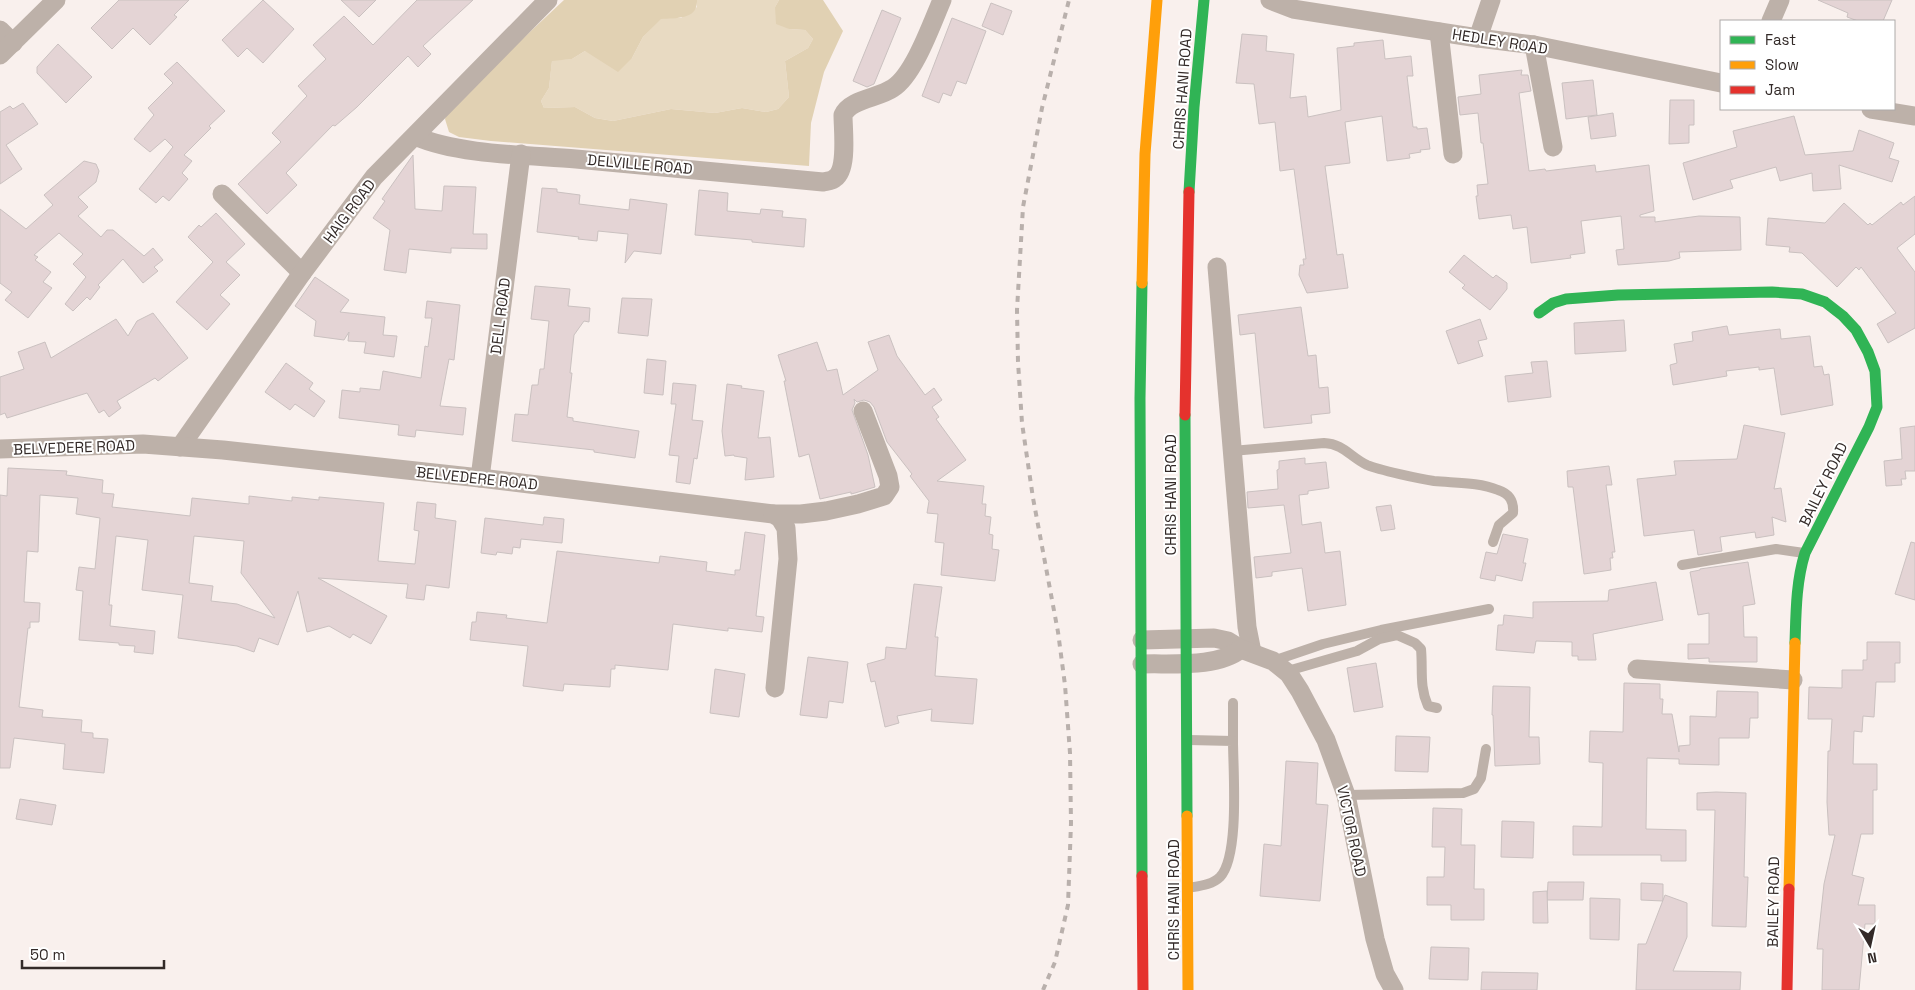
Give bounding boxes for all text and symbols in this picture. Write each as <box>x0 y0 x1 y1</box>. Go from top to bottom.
legend <box>1720 20 1895 110</box>
street label: HEDLEY ROAD <box>1451 24 1549 58</box>
street label: CHRIS HANI ROAD <box>1168 28 1196 150</box>
text: Fast <box>1765 30 1796 49</box>
text: Slow <box>1765 55 1799 74</box>
text: Jam <box>1765 80 1795 99</box>
street label: DELVILLE ROAD <box>586 150 694 178</box>
street label: HAIG ROAD <box>319 175 379 247</box>
street label: DELL ROAD <box>486 277 514 355</box>
street label: CHRIS HANI ROAD <box>1161 434 1180 556</box>
street label: BELVEDERE ROAD <box>13 435 135 459</box>
street label: BAILEY ROAD <box>1794 439 1852 529</box>
street label: BELVEDERE ROAD <box>415 462 539 494</box>
street label: VICTOR ROAD <box>1333 784 1371 878</box>
street label: CHRIS HANI ROAD <box>1164 839 1183 961</box>
street label: BAILEY ROAD <box>1763 856 1783 948</box>
north arrow <box>1845 920 1895 970</box>
scale bar <box>22 938 165 970</box>
text: 50 m <box>30 945 65 964</box>
text: N <box>1866 948 1878 967</box>

